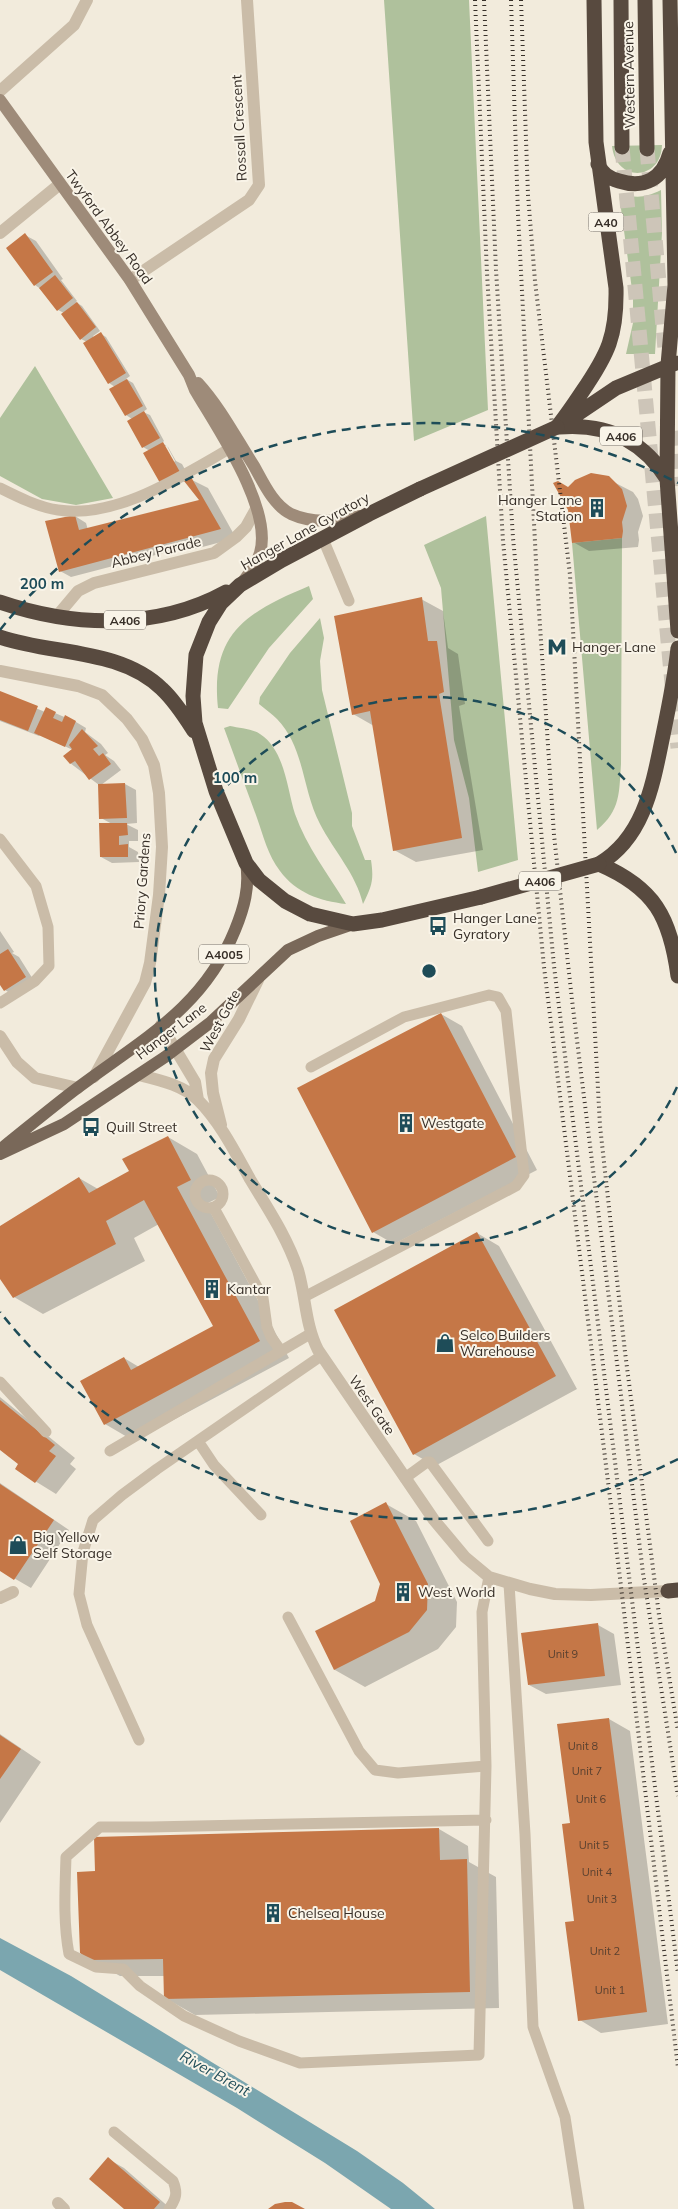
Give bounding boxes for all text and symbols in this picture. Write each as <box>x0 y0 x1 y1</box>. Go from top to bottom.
street label: Western Avenue <box>619 21 639 129</box>
street label: Rossall Crescent <box>227 74 251 182</box>
street label: Twyford Abbey Road <box>61 166 157 288</box>
road number: A40 <box>588 212 624 232</box>
road number: A406 <box>600 426 642 446</box>
street label: Hanger Lane Gyratory <box>237 488 373 574</box>
place label: Hanger Lane Station <box>498 491 582 525</box>
building icon: Hanger Lane Station <box>586 497 608 519</box>
street label: Abbey Parade <box>109 532 203 572</box>
text: 200 m <box>20 574 64 593</box>
road number: A406 <box>104 610 146 630</box>
metro station icon: Hanger Lane <box>546 636 568 658</box>
place label: Hanger Lane <box>572 638 656 656</box>
text: 100 m <box>213 768 257 787</box>
street label: Priory Gardens <box>130 832 154 930</box>
road number: A406 <box>519 871 561 890</box>
place label: Hanger Lane Gyratory <box>453 909 537 943</box>
bus stop icon: Hanger Lane Gyratory <box>427 915 449 937</box>
road number: A4005 <box>199 944 249 964</box>
centre of rings <box>420 962 438 980</box>
street label: West Gate <box>196 986 244 1056</box>
street label: Hanger Lane <box>132 999 210 1063</box>
building icon: Westgate <box>395 1112 417 1134</box>
place label: Westgate <box>421 1114 484 1132</box>
bus stop icon: Quill Street <box>80 1116 102 1138</box>
place label: Quill Street <box>106 1118 177 1136</box>
building icon: Kantar <box>201 1278 223 1300</box>
place label: Kantar <box>227 1280 272 1298</box>
place label: Selco Builders Warehouse <box>460 1326 550 1360</box>
shop icon: Selco Builders Warehouse <box>434 1332 456 1354</box>
street label: West Gate <box>345 1372 399 1438</box>
place label: Big Yellow Self Storage <box>33 1528 112 1562</box>
shop icon: Big Yellow Self Storage <box>7 1534 29 1556</box>
building icon: West World <box>392 1581 414 1603</box>
place label: West World <box>418 1583 495 1601</box>
house number: Unit 9 <box>548 1647 578 1661</box>
house number: Unit 8 <box>568 1739 599 1753</box>
house number: Unit 7 <box>572 1764 602 1778</box>
house number: Unit 6 <box>576 1792 607 1806</box>
house number: Unit 5 <box>579 1838 610 1852</box>
house number: Unit 4 <box>582 1865 613 1879</box>
house number: Unit 3 <box>587 1892 617 1906</box>
building icon: Chelsea House <box>262 1902 284 1924</box>
place label: Chelsea House <box>288 1904 385 1922</box>
house number: Unit 2 <box>590 1944 621 1958</box>
house number: Unit 1 <box>595 1983 625 1997</box>
water label: River Brent <box>177 2046 254 2100</box>

